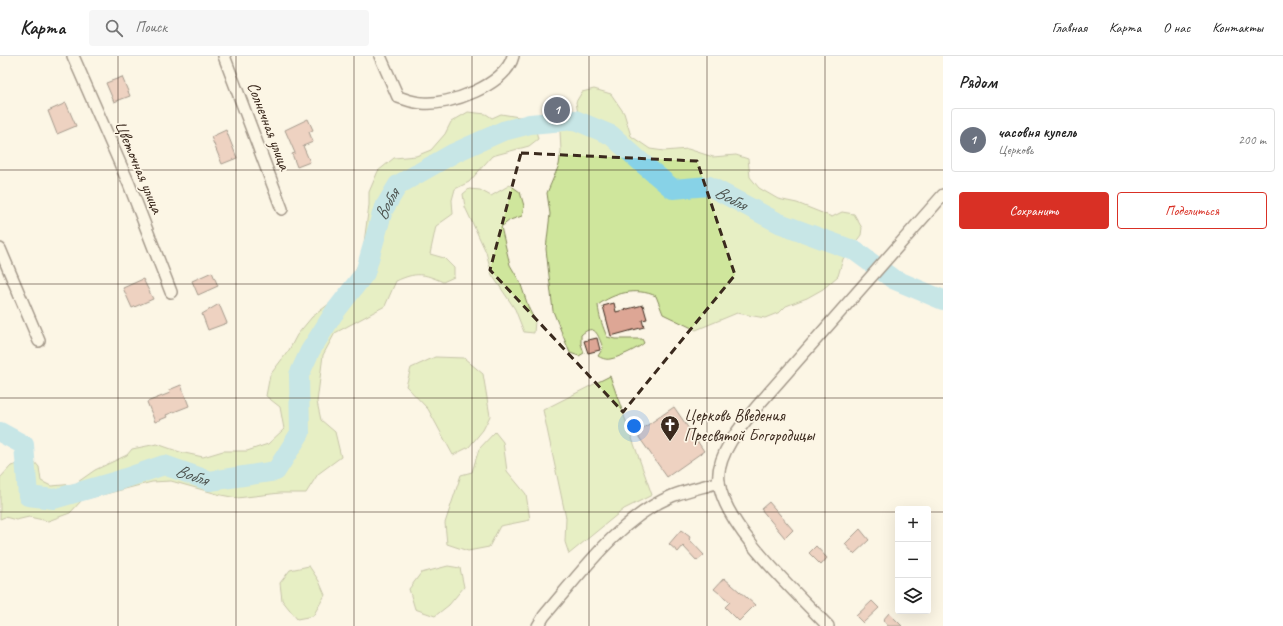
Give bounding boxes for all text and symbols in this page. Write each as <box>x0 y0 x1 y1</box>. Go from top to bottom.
search box <box>89 10 369 46</box>
text: Карта <box>20 16 65 40</box>
icon: search <box>103 17 125 39</box>
text: Поиск <box>135 18 167 37</box>
text: Главная <box>1052 19 1087 36</box>
text: Карта <box>1109 19 1141 36</box>
text: О нас <box>1163 19 1190 36</box>
text: Контакты <box>1212 19 1263 36</box>
text: Рядом <box>959 72 997 93</box>
street label: Солнечная улица <box>243 79 296 175</box>
pin: 1 <box>544 95 570 125</box>
street label: Цветочная улица <box>110 117 169 218</box>
text: часовня купель <box>998 123 1076 142</box>
text: 1 <box>970 132 976 148</box>
text: 200 m <box>1238 132 1266 148</box>
text: Церковь <box>998 142 1033 158</box>
water label: Вобля <box>711 180 753 216</box>
water label: Вобля <box>370 182 406 223</box>
button: Сохранить <box>959 192 1109 229</box>
button: Поделиться <box>1117 192 1267 229</box>
place label: Церковь Введения Пресвятой Богородицы <box>684 405 816 446</box>
church icon: Церковь Введения Пресвятой Богородицы <box>659 414 681 442</box>
your location <box>624 416 644 436</box>
water label: Вобля <box>173 459 214 491</box>
map controls <box>895 506 931 614</box>
button: + <box>895 506 931 542</box>
button: − <box>895 542 931 578</box>
button: layers <box>895 578 931 614</box>

